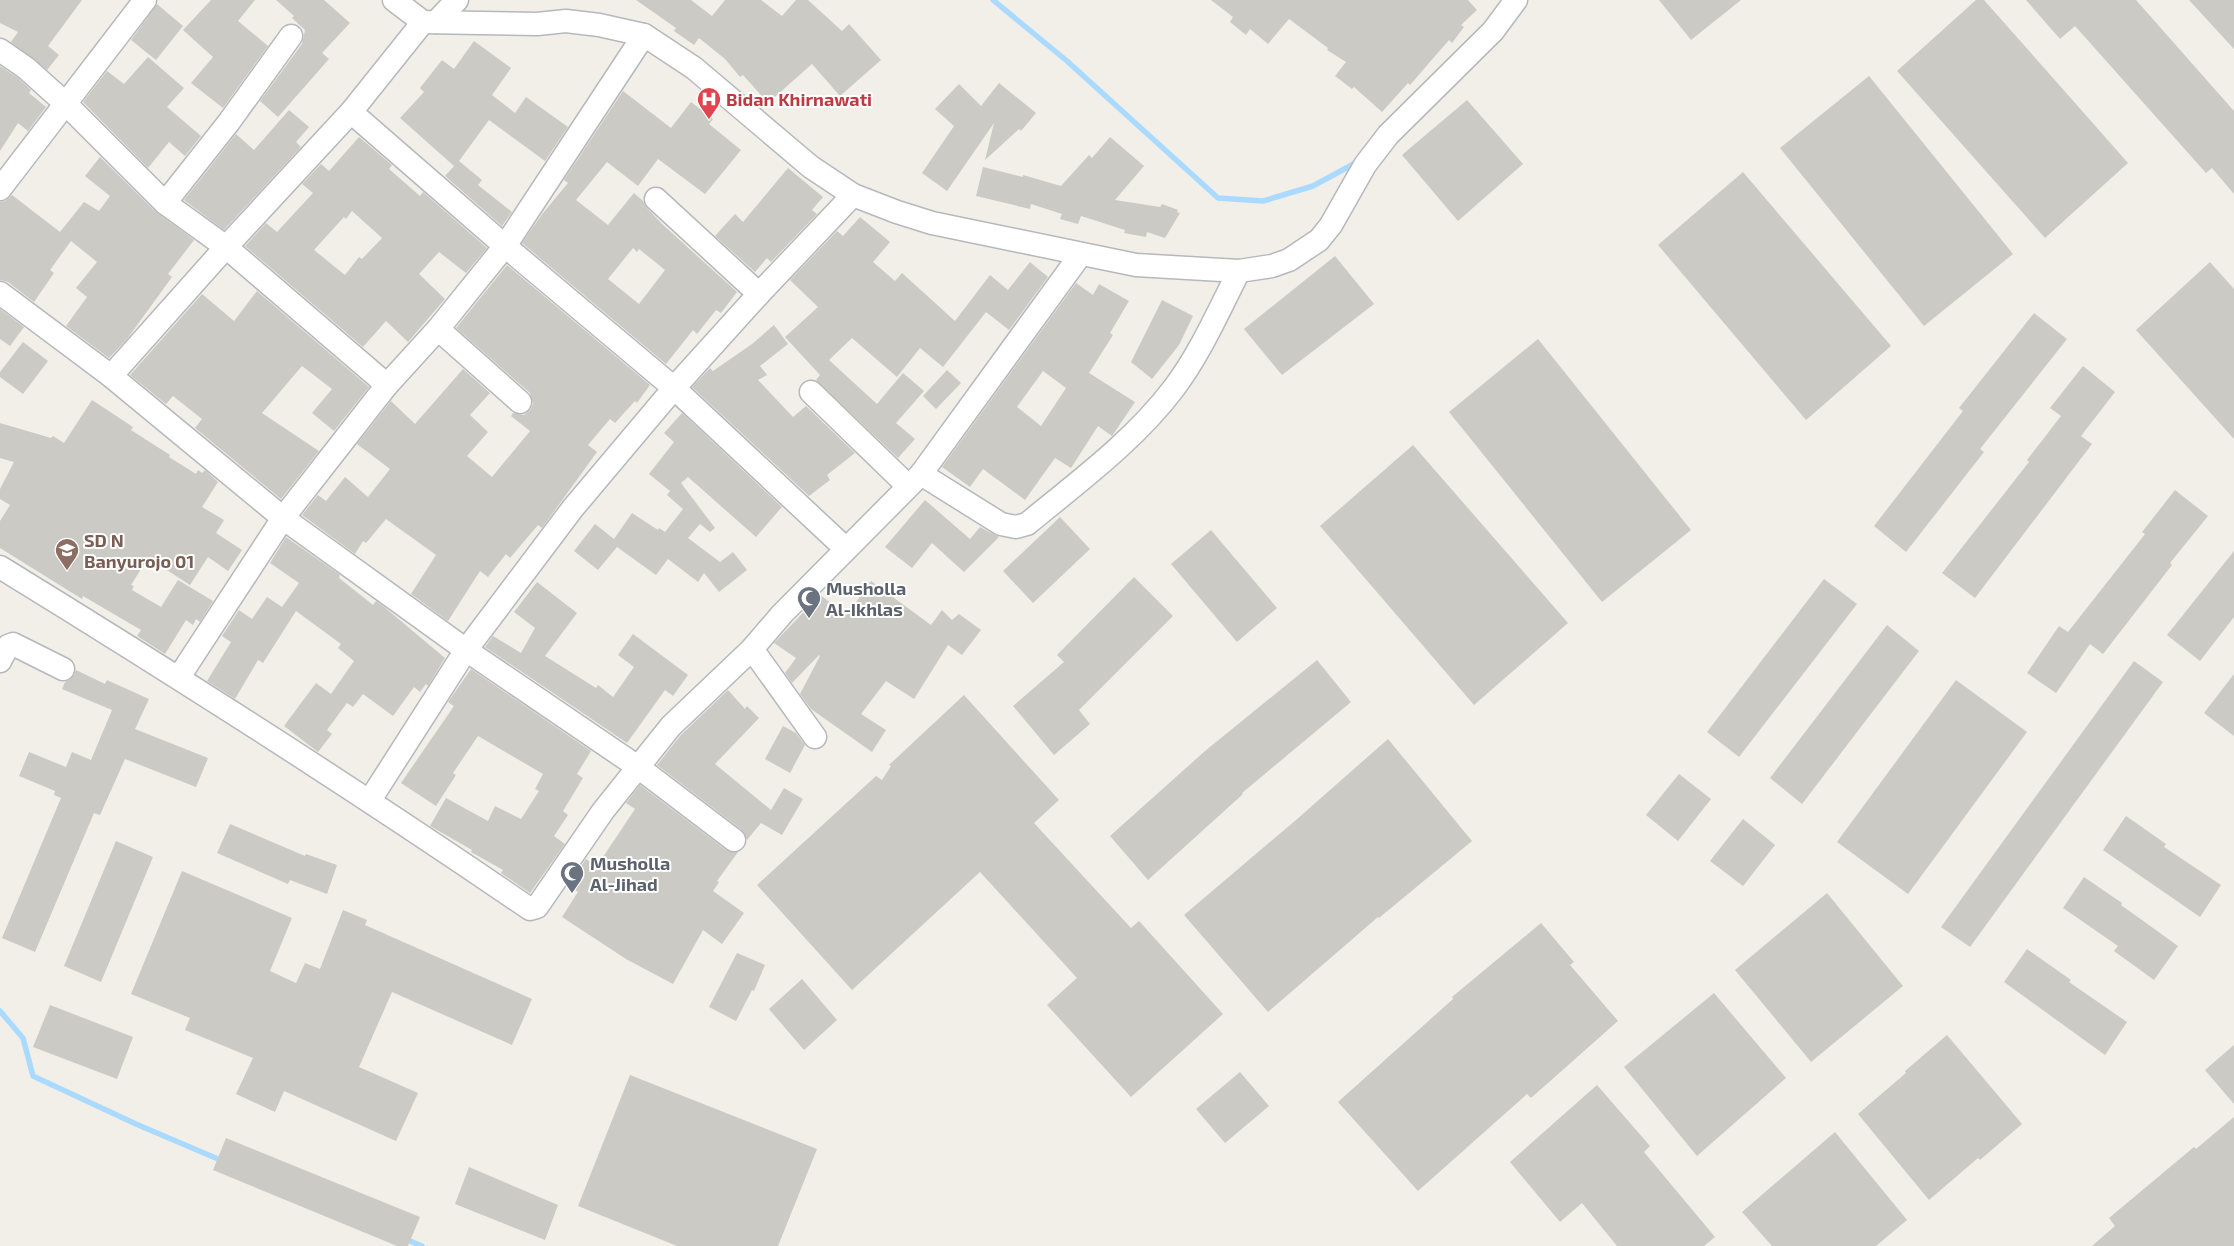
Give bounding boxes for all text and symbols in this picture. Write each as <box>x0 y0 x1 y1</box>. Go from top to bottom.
hospital icon: Bidan Khirnawati <box>696 86 722 120</box>
place label: Bidan Khirnawati <box>726 88 872 110</box>
place label: SD N Banyurojo 01 <box>84 529 194 572</box>
school or university icon: SD N Banyurojo 01 <box>54 537 80 571</box>
place label: Musholla Al-Ikhlas <box>826 577 906 620</box>
mosque icon: Musholla Al-Ikhlas <box>796 585 822 619</box>
place label: Musholla Al-Jihad <box>590 852 670 895</box>
mosque icon: Musholla Al-Jihad <box>559 860 585 894</box>

